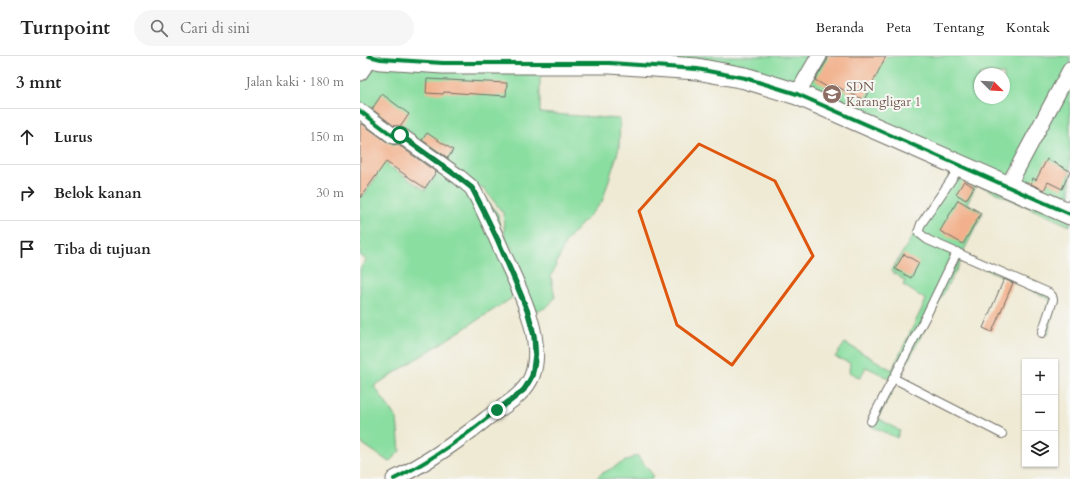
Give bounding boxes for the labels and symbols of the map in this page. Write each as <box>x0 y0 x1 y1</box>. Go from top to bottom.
north arrow <box>974 68 1010 104</box>
place label: SDN Karangligar 1 <box>846 78 921 111</box>
school or university icon: SDN Karangligar 1 <box>821 83 843 105</box>
route start <box>391 126 409 144</box>
route end <box>488 401 506 419</box>

